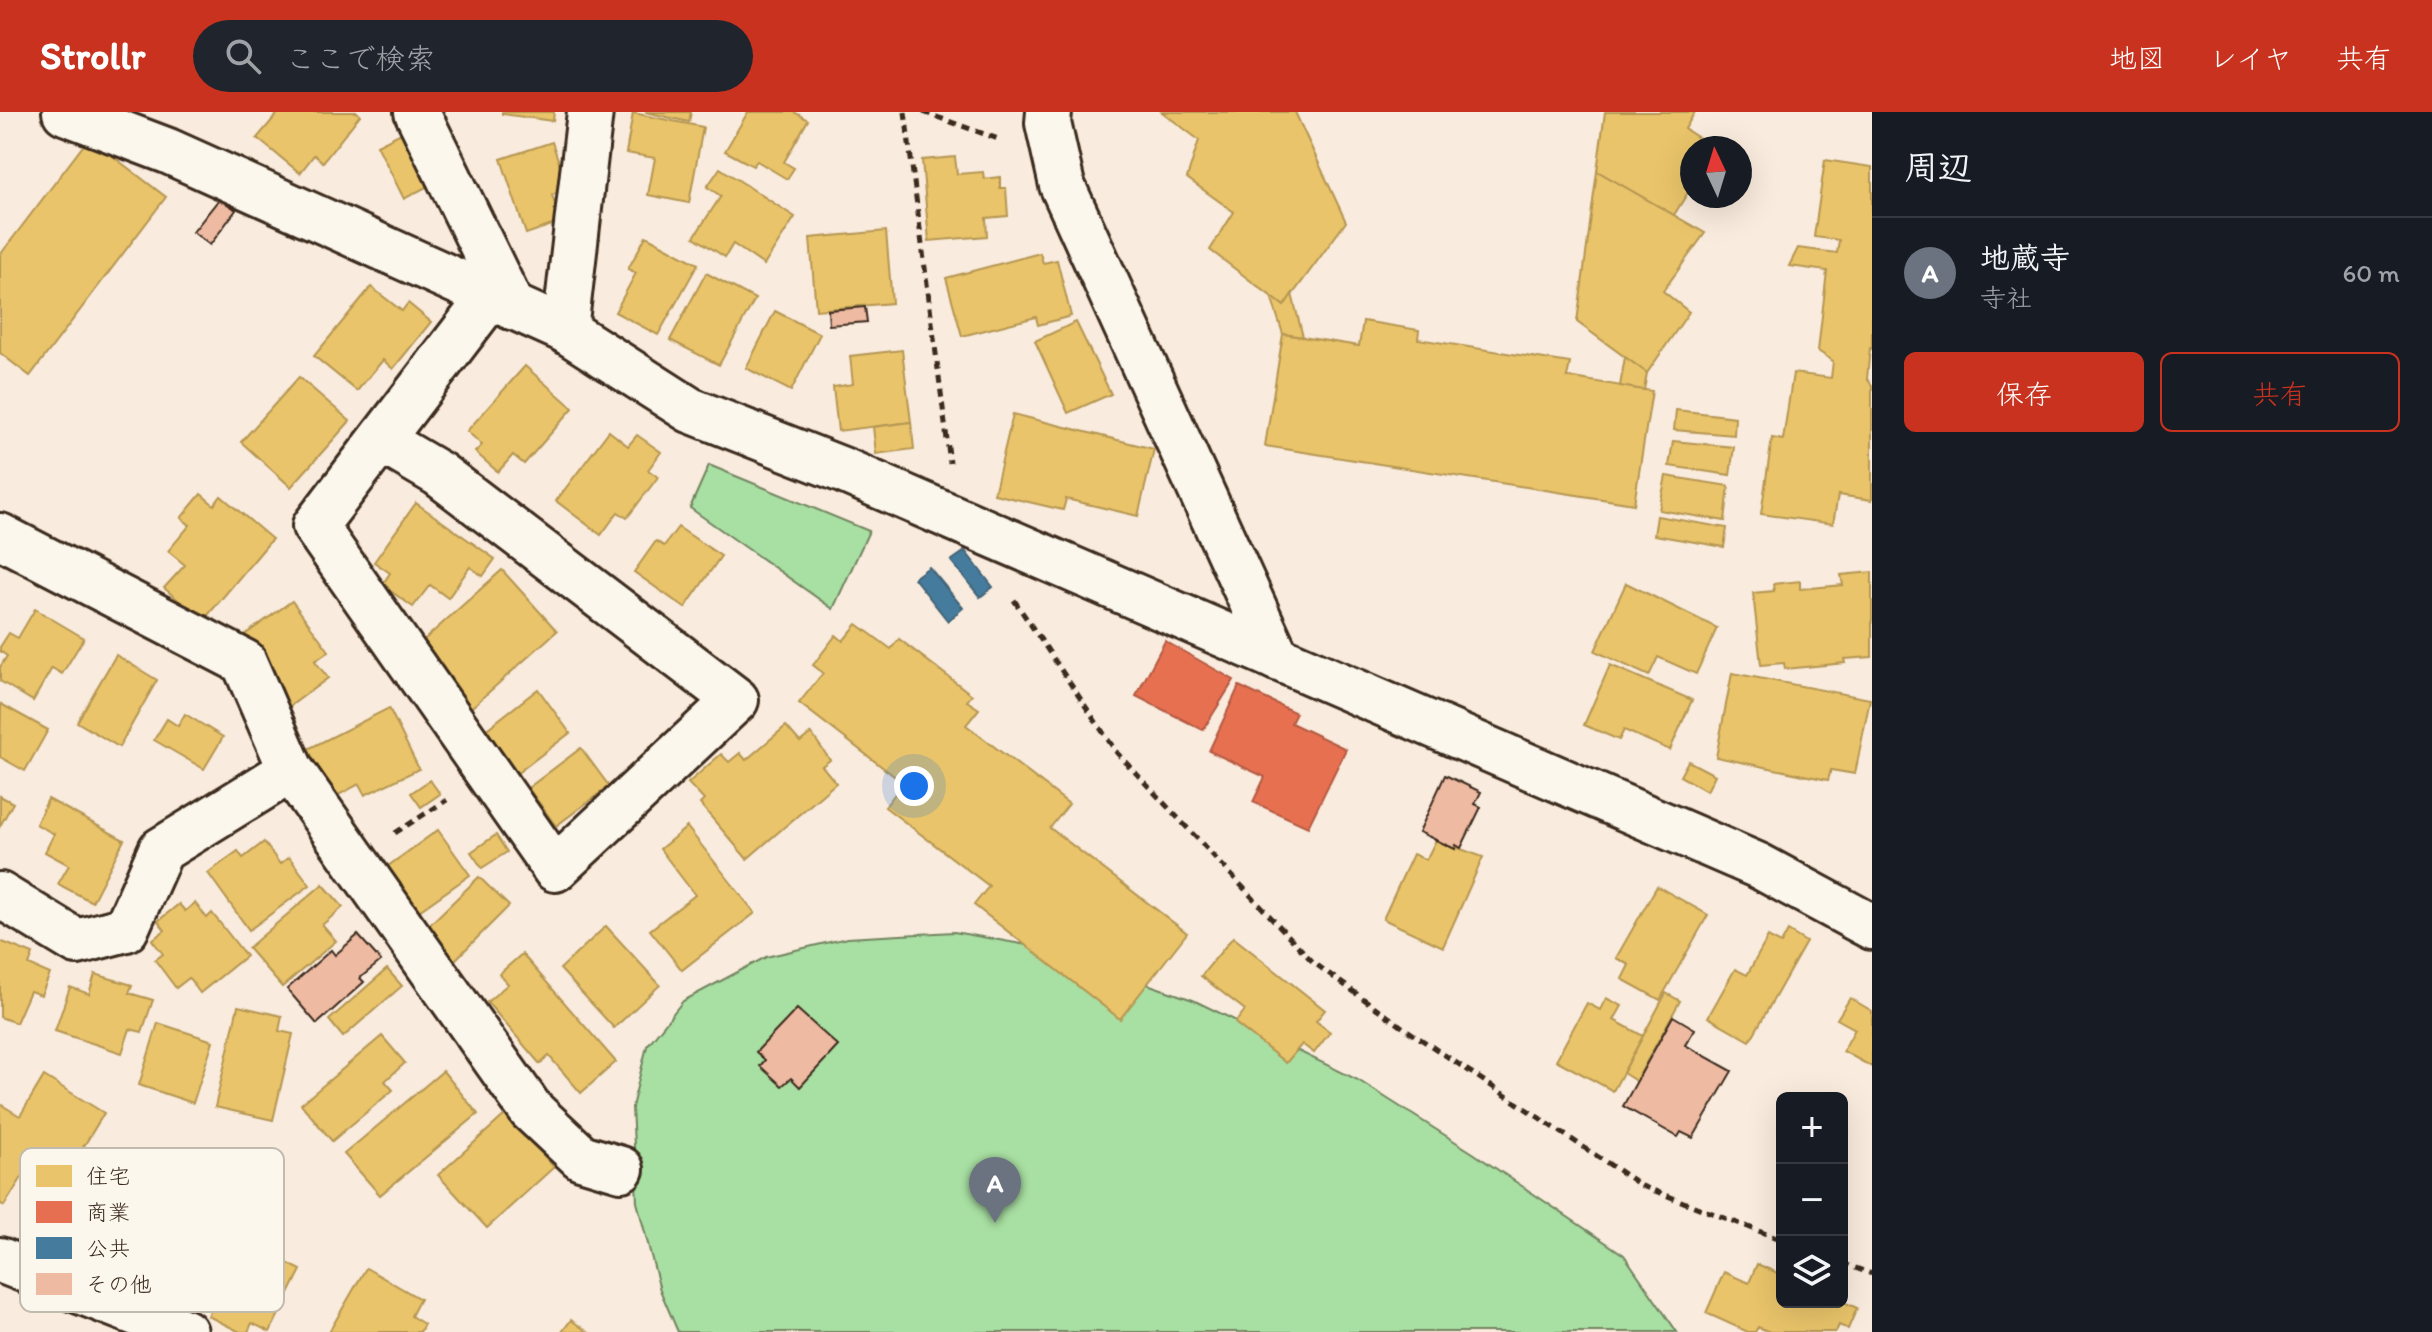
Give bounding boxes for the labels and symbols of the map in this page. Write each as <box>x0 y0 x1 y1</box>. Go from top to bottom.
north arrow <box>1680 136 1752 208</box>
your location <box>894 766 934 806</box>
legend <box>20 1148 284 1312</box>
pin: A <box>969 1157 1021 1223</box>
text: 住宅 <box>86 1163 130 1190</box>
text: 商業 <box>86 1199 130 1226</box>
text: 公共 <box>86 1235 130 1262</box>
text: その他 <box>86 1271 152 1298</box>

